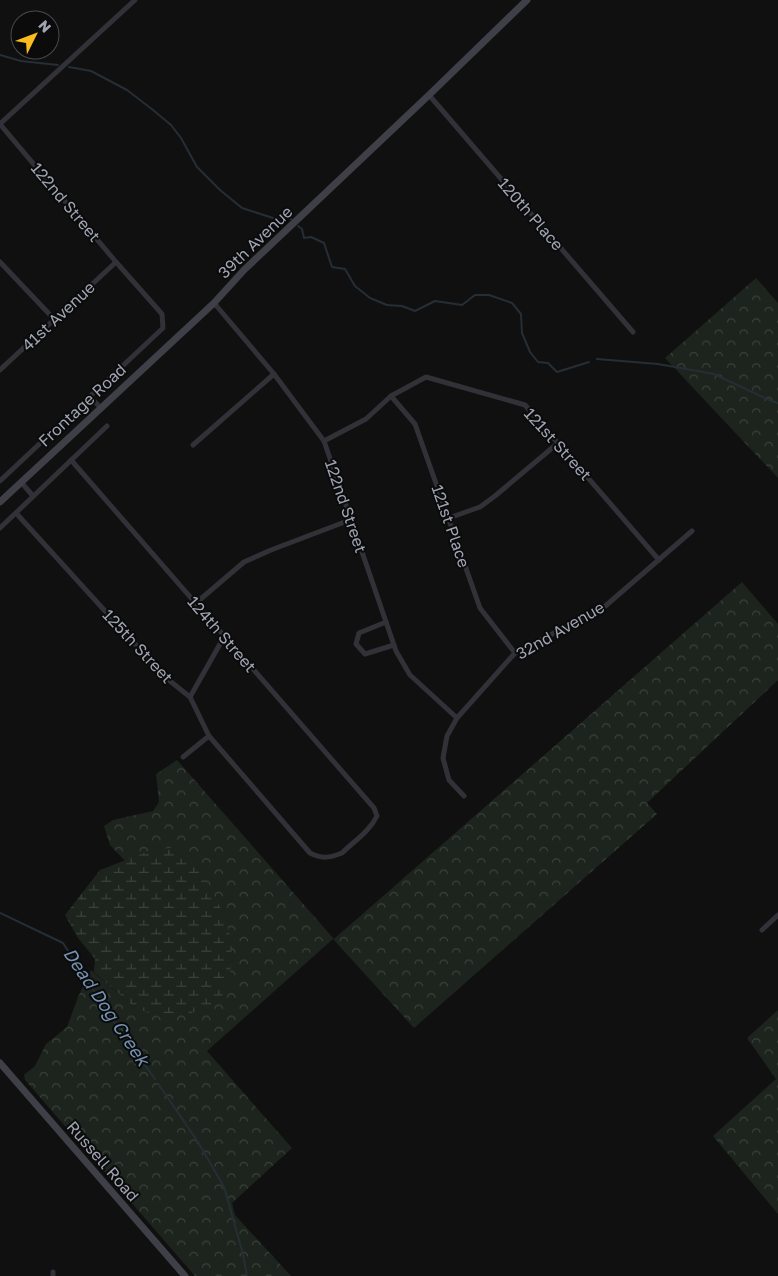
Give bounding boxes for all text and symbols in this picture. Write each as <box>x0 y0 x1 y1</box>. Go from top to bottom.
north arrow <box>10 10 60 60</box>
text: N <box>35 16 55 36</box>
street label: 122nd Street <box>27 158 105 246</box>
street label: 120th Place <box>494 174 568 254</box>
street label: 39th Avenue <box>214 202 296 282</box>
street label: 41st Avenue <box>17 277 99 355</box>
street label: Frontage Road <box>34 359 130 451</box>
street label: 121st Street <box>520 403 596 485</box>
street label: 122nd Street <box>321 457 371 555</box>
street label: 121st Place <box>427 482 475 570</box>
street label: 124th Street <box>183 592 261 676</box>
street label: 32nd Avenue <box>512 597 608 663</box>
street label: 125th Street <box>99 605 177 687</box>
water label: Dead Dog Creek <box>59 943 156 1071</box>
street label: Russell Road <box>63 1117 143 1205</box>

